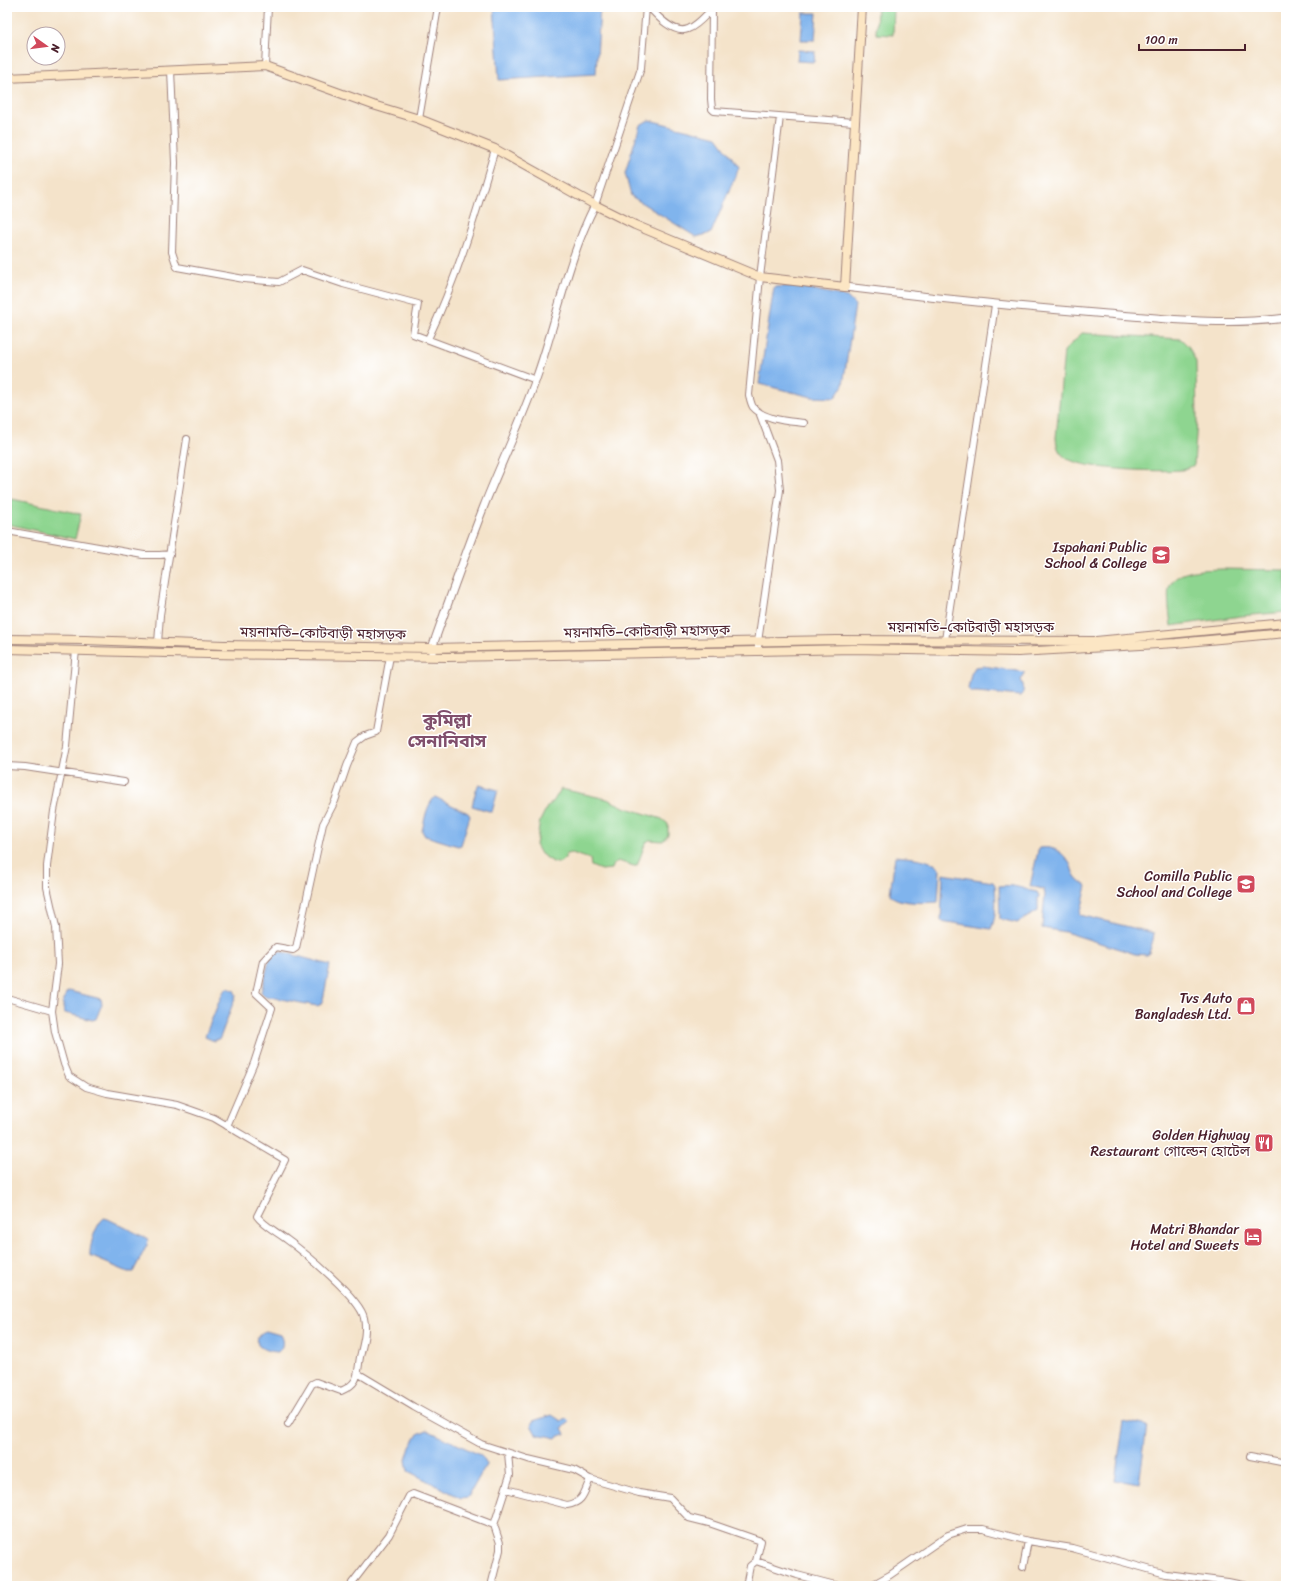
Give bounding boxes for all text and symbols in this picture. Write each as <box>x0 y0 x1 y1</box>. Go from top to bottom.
north arrow <box>26 26 66 66</box>
scale bar <box>1139 26 1245 52</box>
text: 100 m <box>1145 29 1178 51</box>
text: N <box>45 41 66 55</box>
place label: Ispahani Public School & College <box>1044 535 1147 576</box>
school or university icon: Ispahani Public School & College <box>1150 544 1172 566</box>
street label: ময়নামতি–কোটবাড়ী মহাসড়ক <box>887 615 1055 640</box>
street label: ময়নামতি–কোটবাড়ী মহাসড়ক <box>563 618 731 645</box>
street label: ময়নামতি–কোটবাড়ী মহাসড়ক <box>239 620 407 647</box>
district label: কুমিল্লা সেনানিবাস <box>408 704 487 757</box>
place label: Comilla Public School and College <box>1117 864 1232 905</box>
school or university icon: Comilla Public School and College <box>1235 873 1257 895</box>
place label: Tvs Auto Bangladesh Ltd. <box>1135 986 1232 1027</box>
shop icon: Tvs Auto Bangladesh Ltd. <box>1235 995 1257 1017</box>
place label: Golden Highway Restaurant গোল্ডেন হোটেল <box>1091 1123 1251 1164</box>
restaurant icon: Golden Highway Restaurant গোল্ডেন হোটেল <box>1253 1132 1275 1154</box>
place label: Matri Bhandar Hotel and Sweets <box>1130 1217 1240 1258</box>
hotel icon: Matri Bhandar Hotel and Sweets <box>1242 1226 1264 1248</box>

